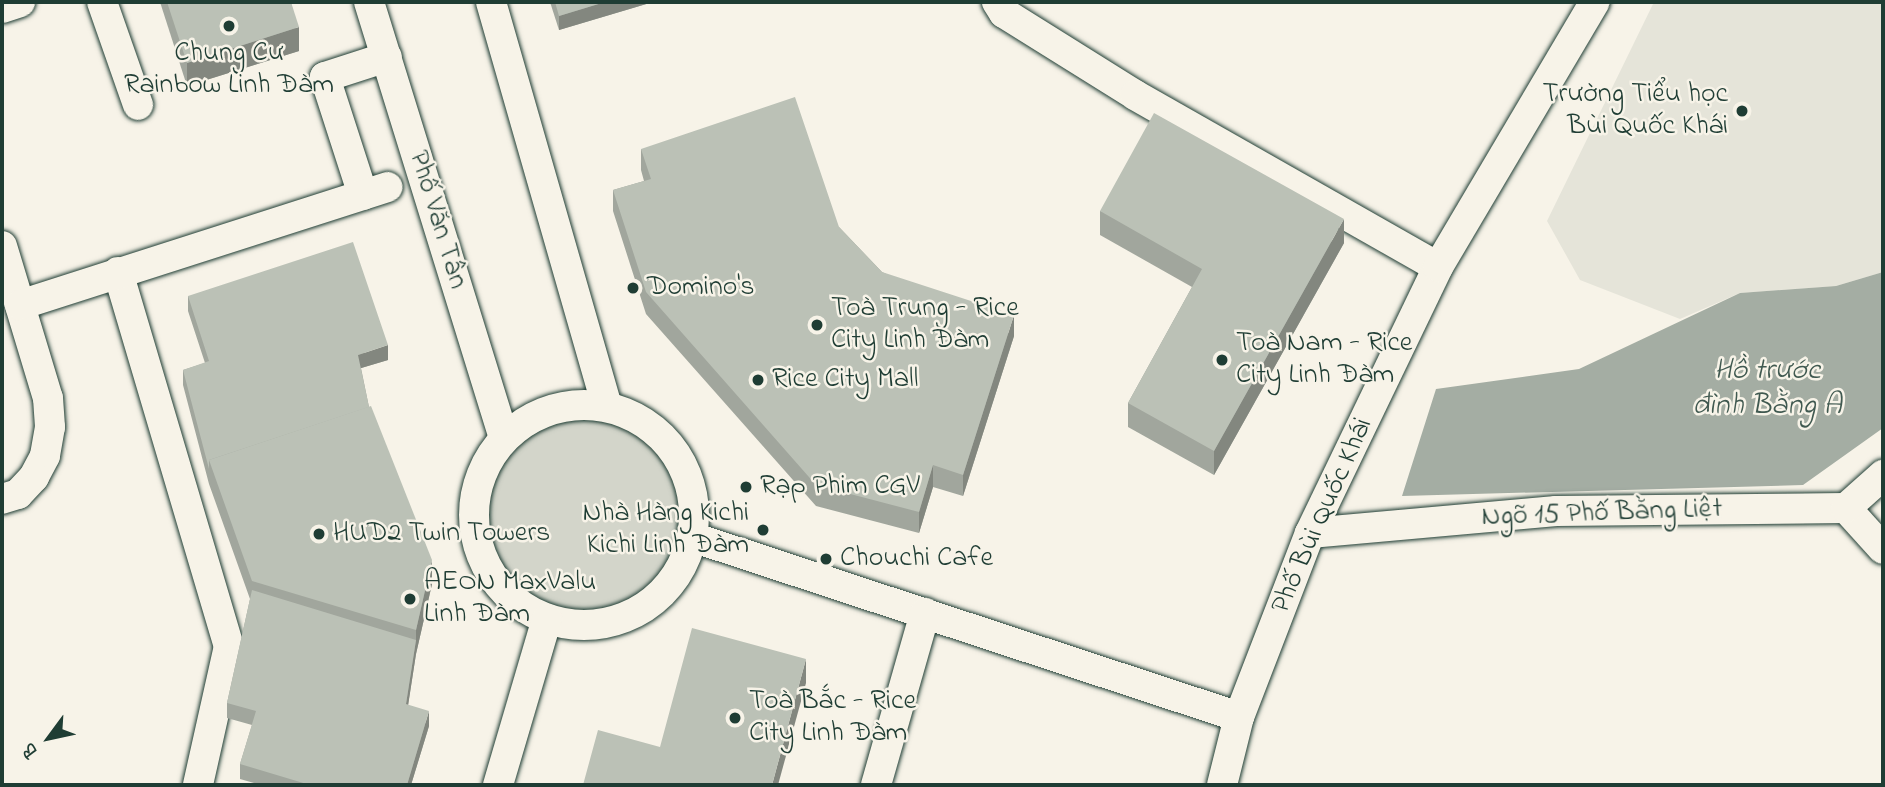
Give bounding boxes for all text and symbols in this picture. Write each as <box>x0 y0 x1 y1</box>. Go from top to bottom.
marker: Chung Cư Rainbow Linh Đàm <box>221 18 237 34</box>
place label: Chung Cư Rainbow Linh Đàm <box>124 37 334 103</box>
place label: Trường Tiểu học Bùi Quốc Khái <box>1543 78 1728 144</box>
marker: Trường Tiểu học Bùi Quốc Khái <box>1734 103 1750 119</box>
street label: Phố Văn Tân <box>400 147 474 293</box>
place label: Domino's <box>647 271 754 305</box>
marker: Domino's <box>625 280 641 296</box>
place label: Toà Trung - Rice City Linh Đàm <box>831 292 1019 358</box>
marker: Toà Trung - Rice City Linh Đàm <box>809 317 825 333</box>
place label: Toà Nam - Rice City Linh Đàm <box>1236 327 1412 393</box>
marker: Toà Nam - Rice City Linh Đàm <box>1214 352 1230 368</box>
water label: Hồ trước đình Bằng A <box>1692 353 1842 424</box>
place label: Rice City Mall <box>772 363 918 397</box>
marker: Rice City Mall <box>750 372 766 388</box>
street label: Phố Bùi Quốc Khái <box>1265 413 1381 619</box>
place label: Rạp Phim CGV <box>760 470 920 504</box>
marker: Rạp Phim CGV <box>738 479 754 495</box>
street label: Ngõ 15 Phố Bằng Liệt <box>1481 493 1723 535</box>
place label: Nhà Hàng Kichi Kichi Linh Đàm <box>582 497 749 563</box>
place label: HUD2 Twin Towers <box>333 517 550 551</box>
marker: Nhà Hàng Kichi Kichi Linh Đàm <box>755 522 771 538</box>
marker: HUD2 Twin Towers <box>311 526 327 542</box>
place label: Chouchi Cafe <box>840 542 993 576</box>
marker: Chouchi Cafe <box>818 551 834 567</box>
place label: AEON MaxValu Linh Đàm <box>424 566 596 632</box>
marker: AEON MaxValu Linh Đàm <box>402 591 418 607</box>
place label: Toà Bắc - Rice City Linh Đàm <box>749 685 916 751</box>
north arrow <box>14 703 84 773</box>
marker: Toà Bắc - Rice City Linh Đàm <box>727 710 743 726</box>
text: B <box>16 737 46 762</box>

